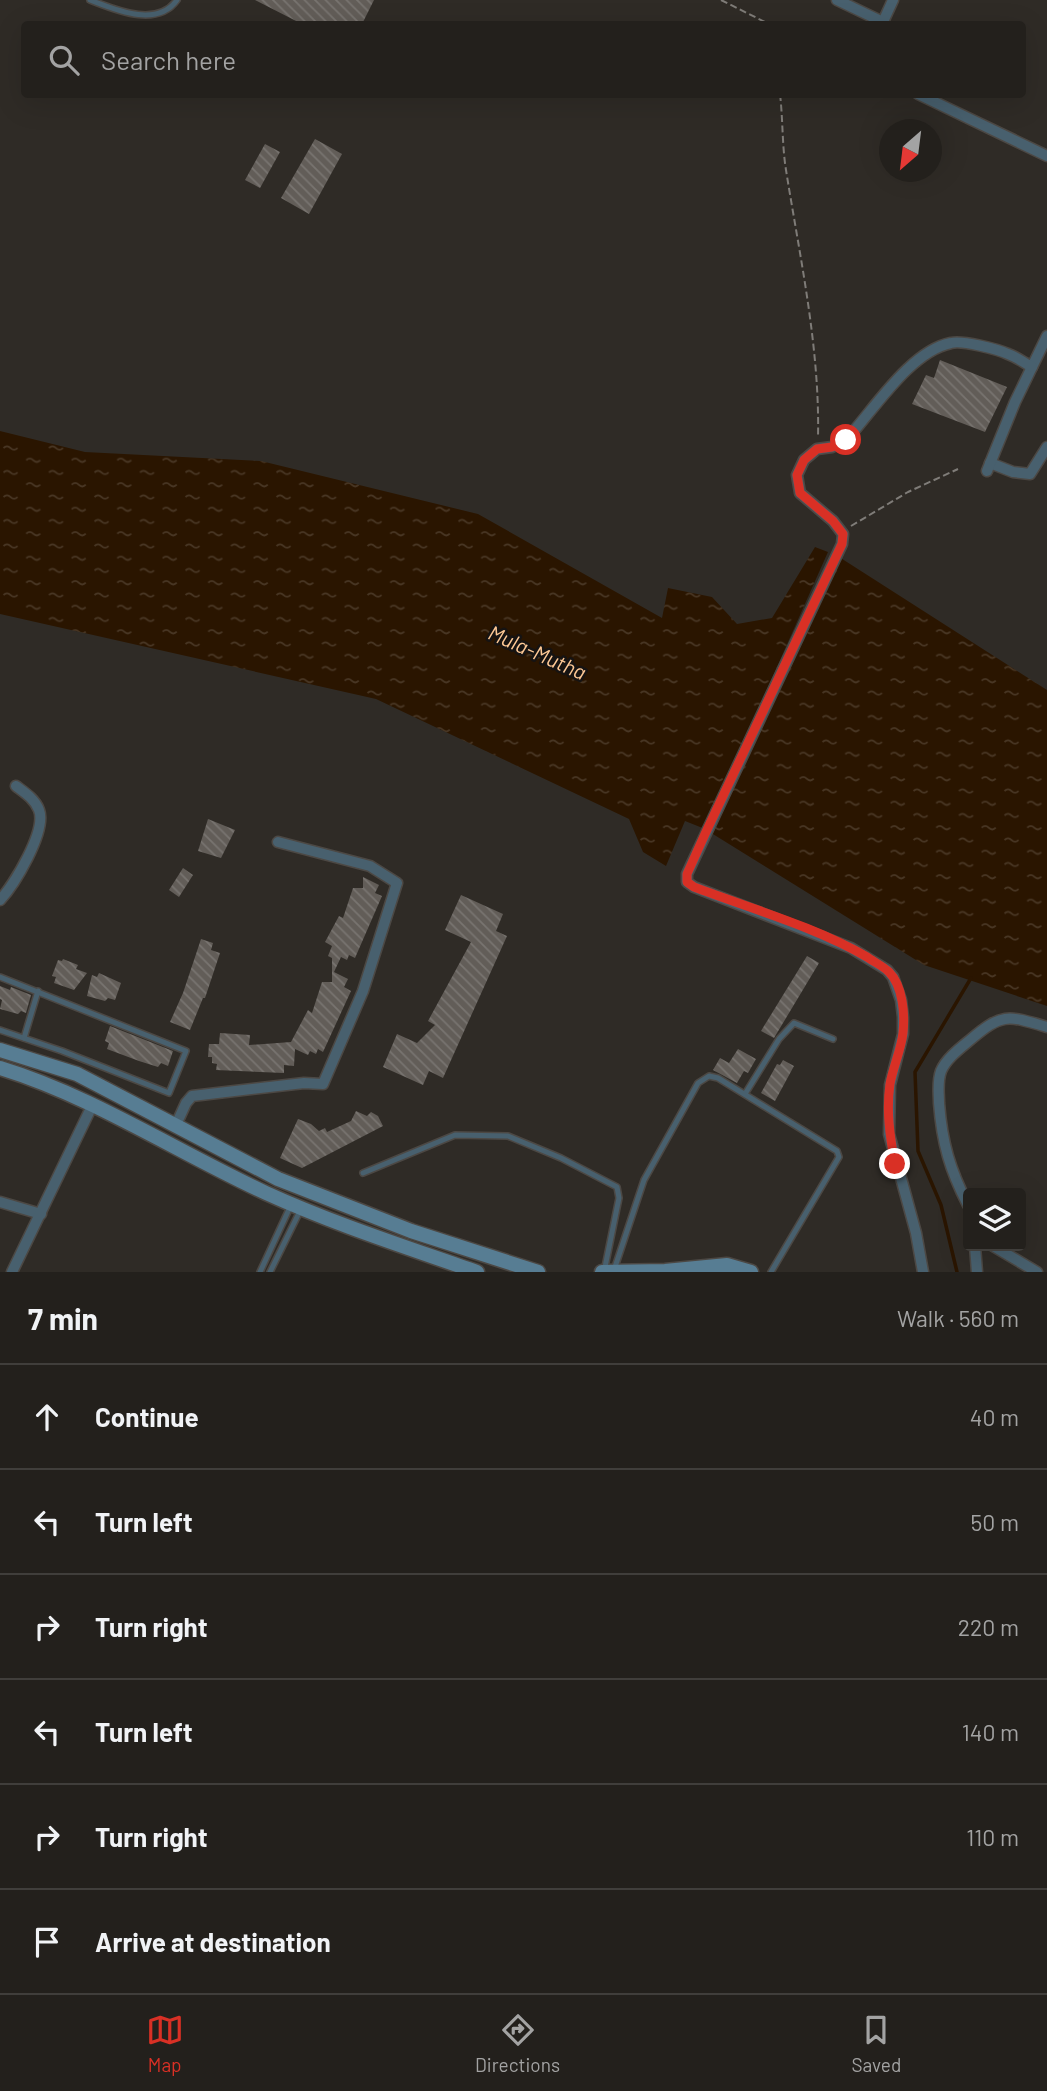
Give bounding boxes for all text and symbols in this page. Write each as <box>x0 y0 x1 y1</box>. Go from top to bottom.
search box <box>21 21 1026 98</box>
icon: search <box>45 41 83 79</box>
text: Search here <box>101 44 236 75</box>
north arrow <box>879 119 942 182</box>
route start <box>830 424 861 455</box>
water label: Mula-Mutha <box>485 619 590 684</box>
route end <box>879 1148 910 1179</box>
map controls <box>963 1188 1026 1251</box>
button: layers <box>963 1188 1026 1251</box>
text: 7 min <box>28 1300 98 1336</box>
text: Walk · 560 m <box>897 1304 1019 1332</box>
icon: ahead <box>28 1398 66 1436</box>
text: Continue <box>95 1401 199 1432</box>
text: 40 m <box>970 1403 1019 1431</box>
icon: left <box>28 1503 66 1541</box>
text: Turn left <box>95 1506 193 1537</box>
text: 50 m <box>971 1508 1019 1536</box>
icon: right <box>28 1608 66 1646</box>
text: Turn right <box>95 1611 208 1642</box>
text: 220 m <box>958 1613 1019 1641</box>
icon: left <box>28 1713 66 1751</box>
text: Turn left <box>95 1716 193 1747</box>
text: 140 m <box>962 1718 1019 1746</box>
icon: right <box>28 1818 66 1856</box>
text: Turn right <box>95 1821 208 1852</box>
text: 110 m <box>966 1823 1019 1851</box>
icon: arrive <box>28 1923 66 1961</box>
text: Arrive at destination <box>95 1926 331 1957</box>
tab: Map <box>146 2011 184 2076</box>
tab: Directions <box>475 2011 560 2076</box>
tab: Saved <box>851 2011 901 2076</box>

